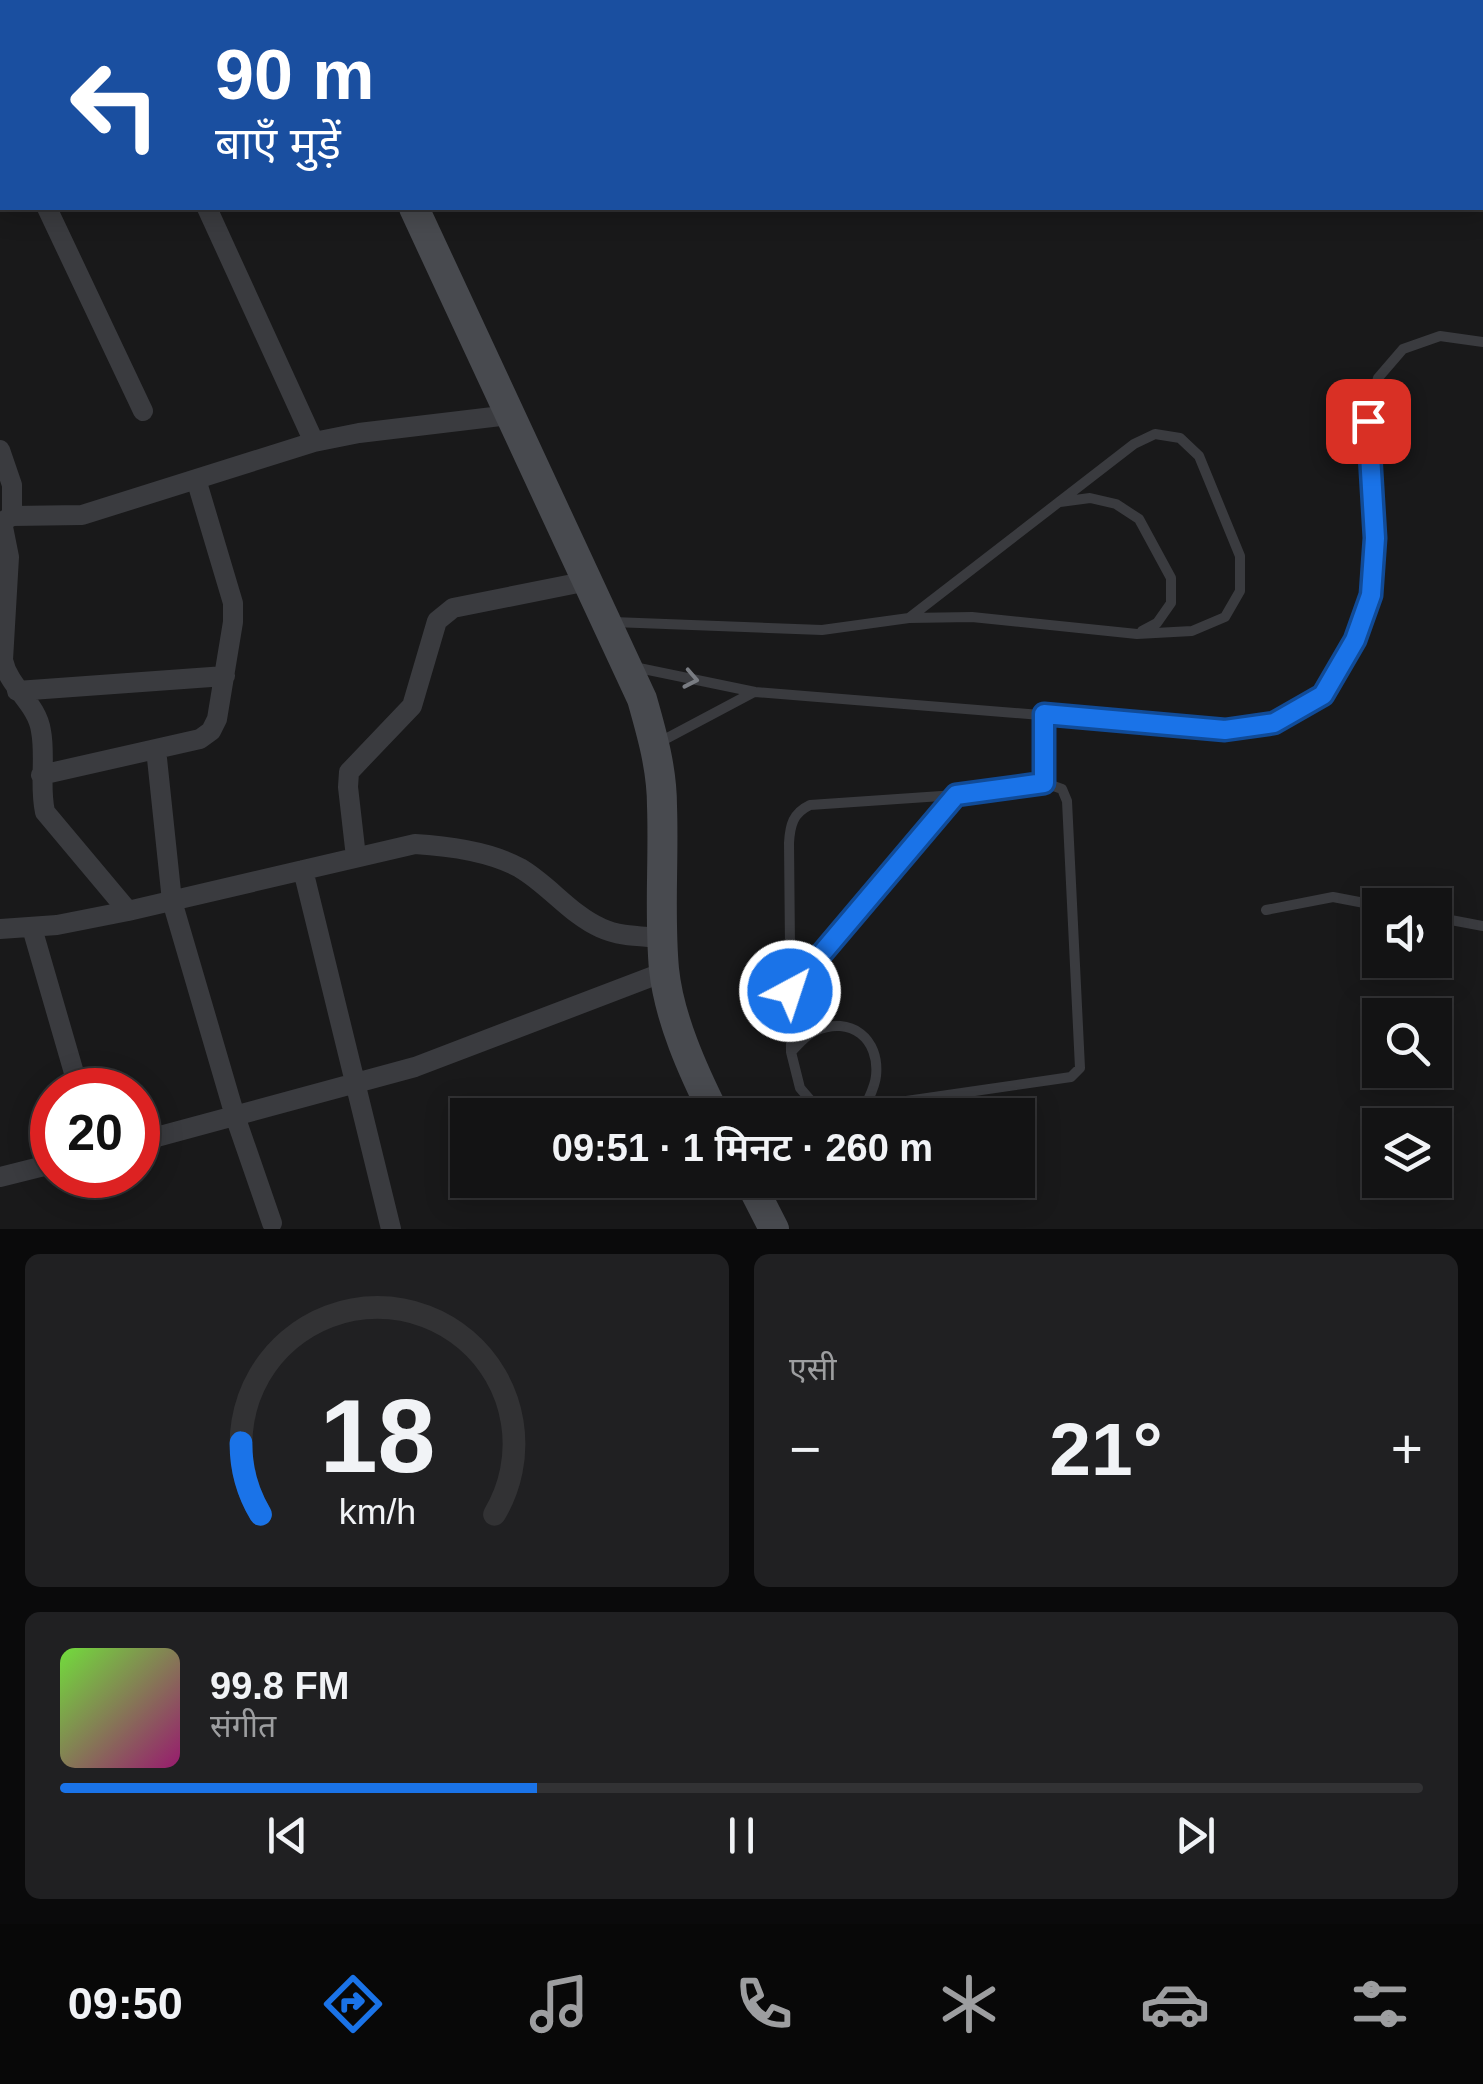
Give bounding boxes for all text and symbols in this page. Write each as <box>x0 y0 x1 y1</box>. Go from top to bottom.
text: 90 m <box>215 36 375 114</box>
icon: left <box>50 40 180 170</box>
text: बाएँ मुड़ें <box>215 118 341 169</box>
pin <box>1326 379 1411 464</box>
icon: arrive <box>1341 394 1396 449</box>
one-way arrow <box>683 667 700 688</box>
map controls <box>1362 888 1452 1198</box>
button: sound <box>1362 888 1452 978</box>
position arrow <box>738 939 842 1043</box>
button: search <box>1362 998 1452 1088</box>
speed limit sign: 20 <box>30 1068 160 1198</box>
button: layers <box>1362 1108 1452 1198</box>
text: 09:51 · 1 मिनट · 260 m <box>552 1127 933 1169</box>
text: एसी <box>789 1351 837 1387</box>
text: 18 <box>319 1378 435 1494</box>
text: 21° <box>1049 1407 1163 1491</box>
text: − <box>789 1418 821 1480</box>
text: + <box>1391 1418 1423 1480</box>
text: km/h <box>338 1492 416 1532</box>
text: 99.8 FM <box>210 1665 349 1707</box>
text: संगीत <box>210 1708 276 1744</box>
icon: previous <box>260 1808 315 1863</box>
icon: pause <box>714 1808 769 1863</box>
icon: next <box>1168 1808 1223 1863</box>
icon: directions <box>318 1969 388 2039</box>
icon: music <box>524 1969 594 2039</box>
icon: phone <box>729 1969 799 2039</box>
icon: climate <box>934 1969 1004 2039</box>
icon: car <box>1140 1969 1210 2039</box>
icon: filters <box>1345 1969 1415 2039</box>
text: 09:50 <box>68 1978 183 2029</box>

